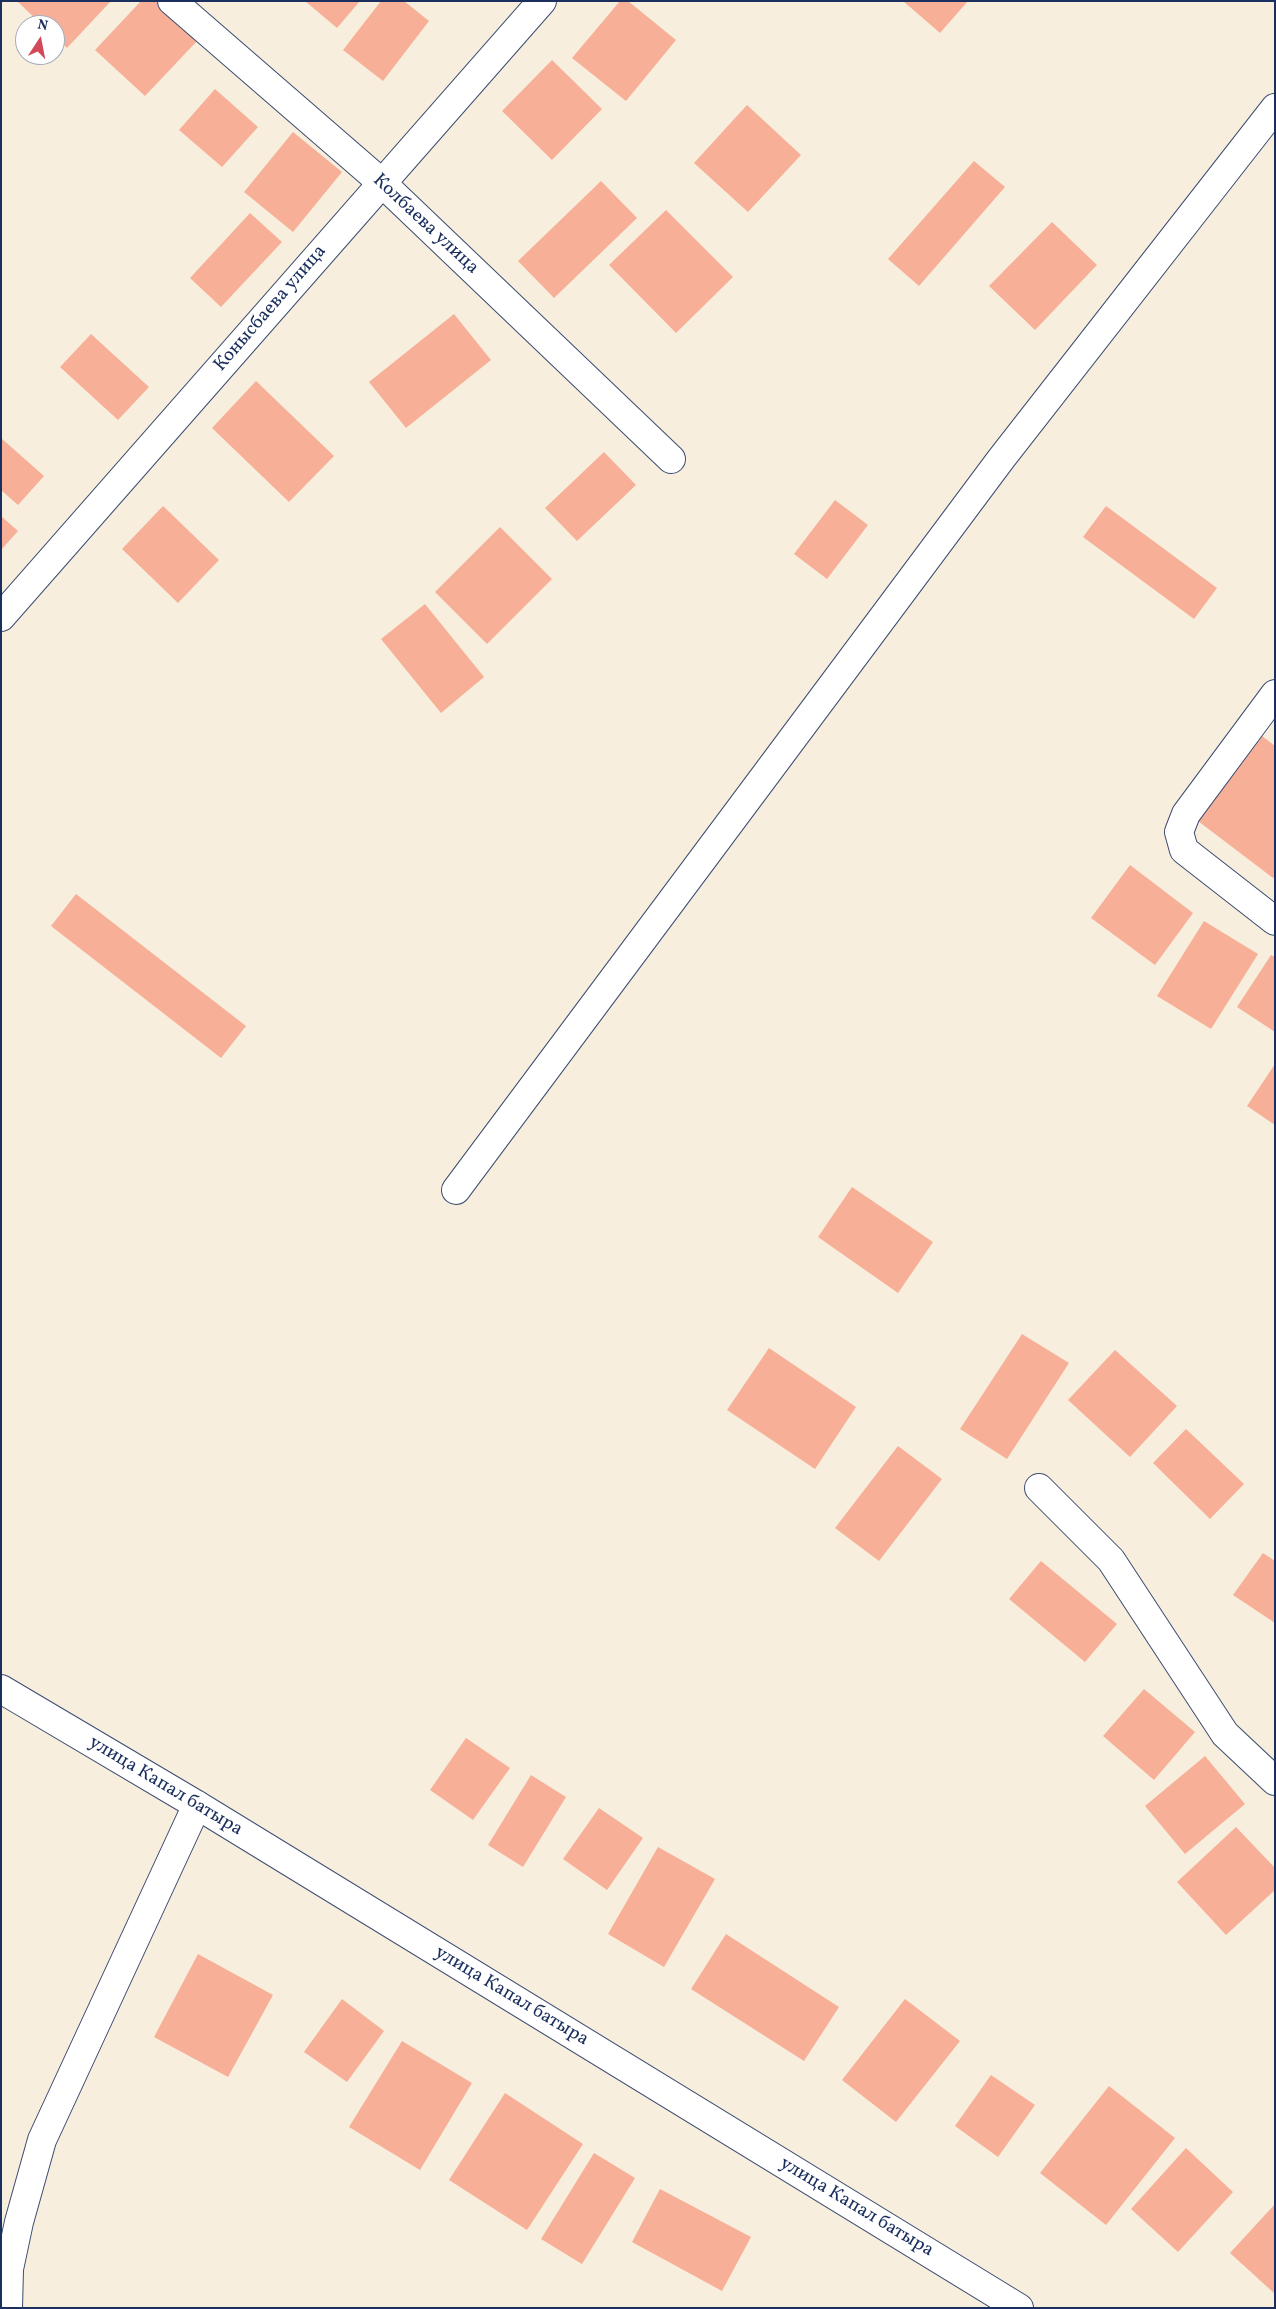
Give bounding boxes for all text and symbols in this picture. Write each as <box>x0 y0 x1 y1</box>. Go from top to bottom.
north arrow <box>15 15 65 65</box>
text: N <box>36 15 50 36</box>
street label: Колбаева улица <box>367 170 483 280</box>
street label: Конысбаева улица <box>210 241 332 377</box>
street label: улица Капал батыра <box>84 1732 246 1842</box>
street label: улица Капал батыра <box>430 1942 592 2052</box>
street label: улица Капал батыра <box>775 2153 937 2263</box>

